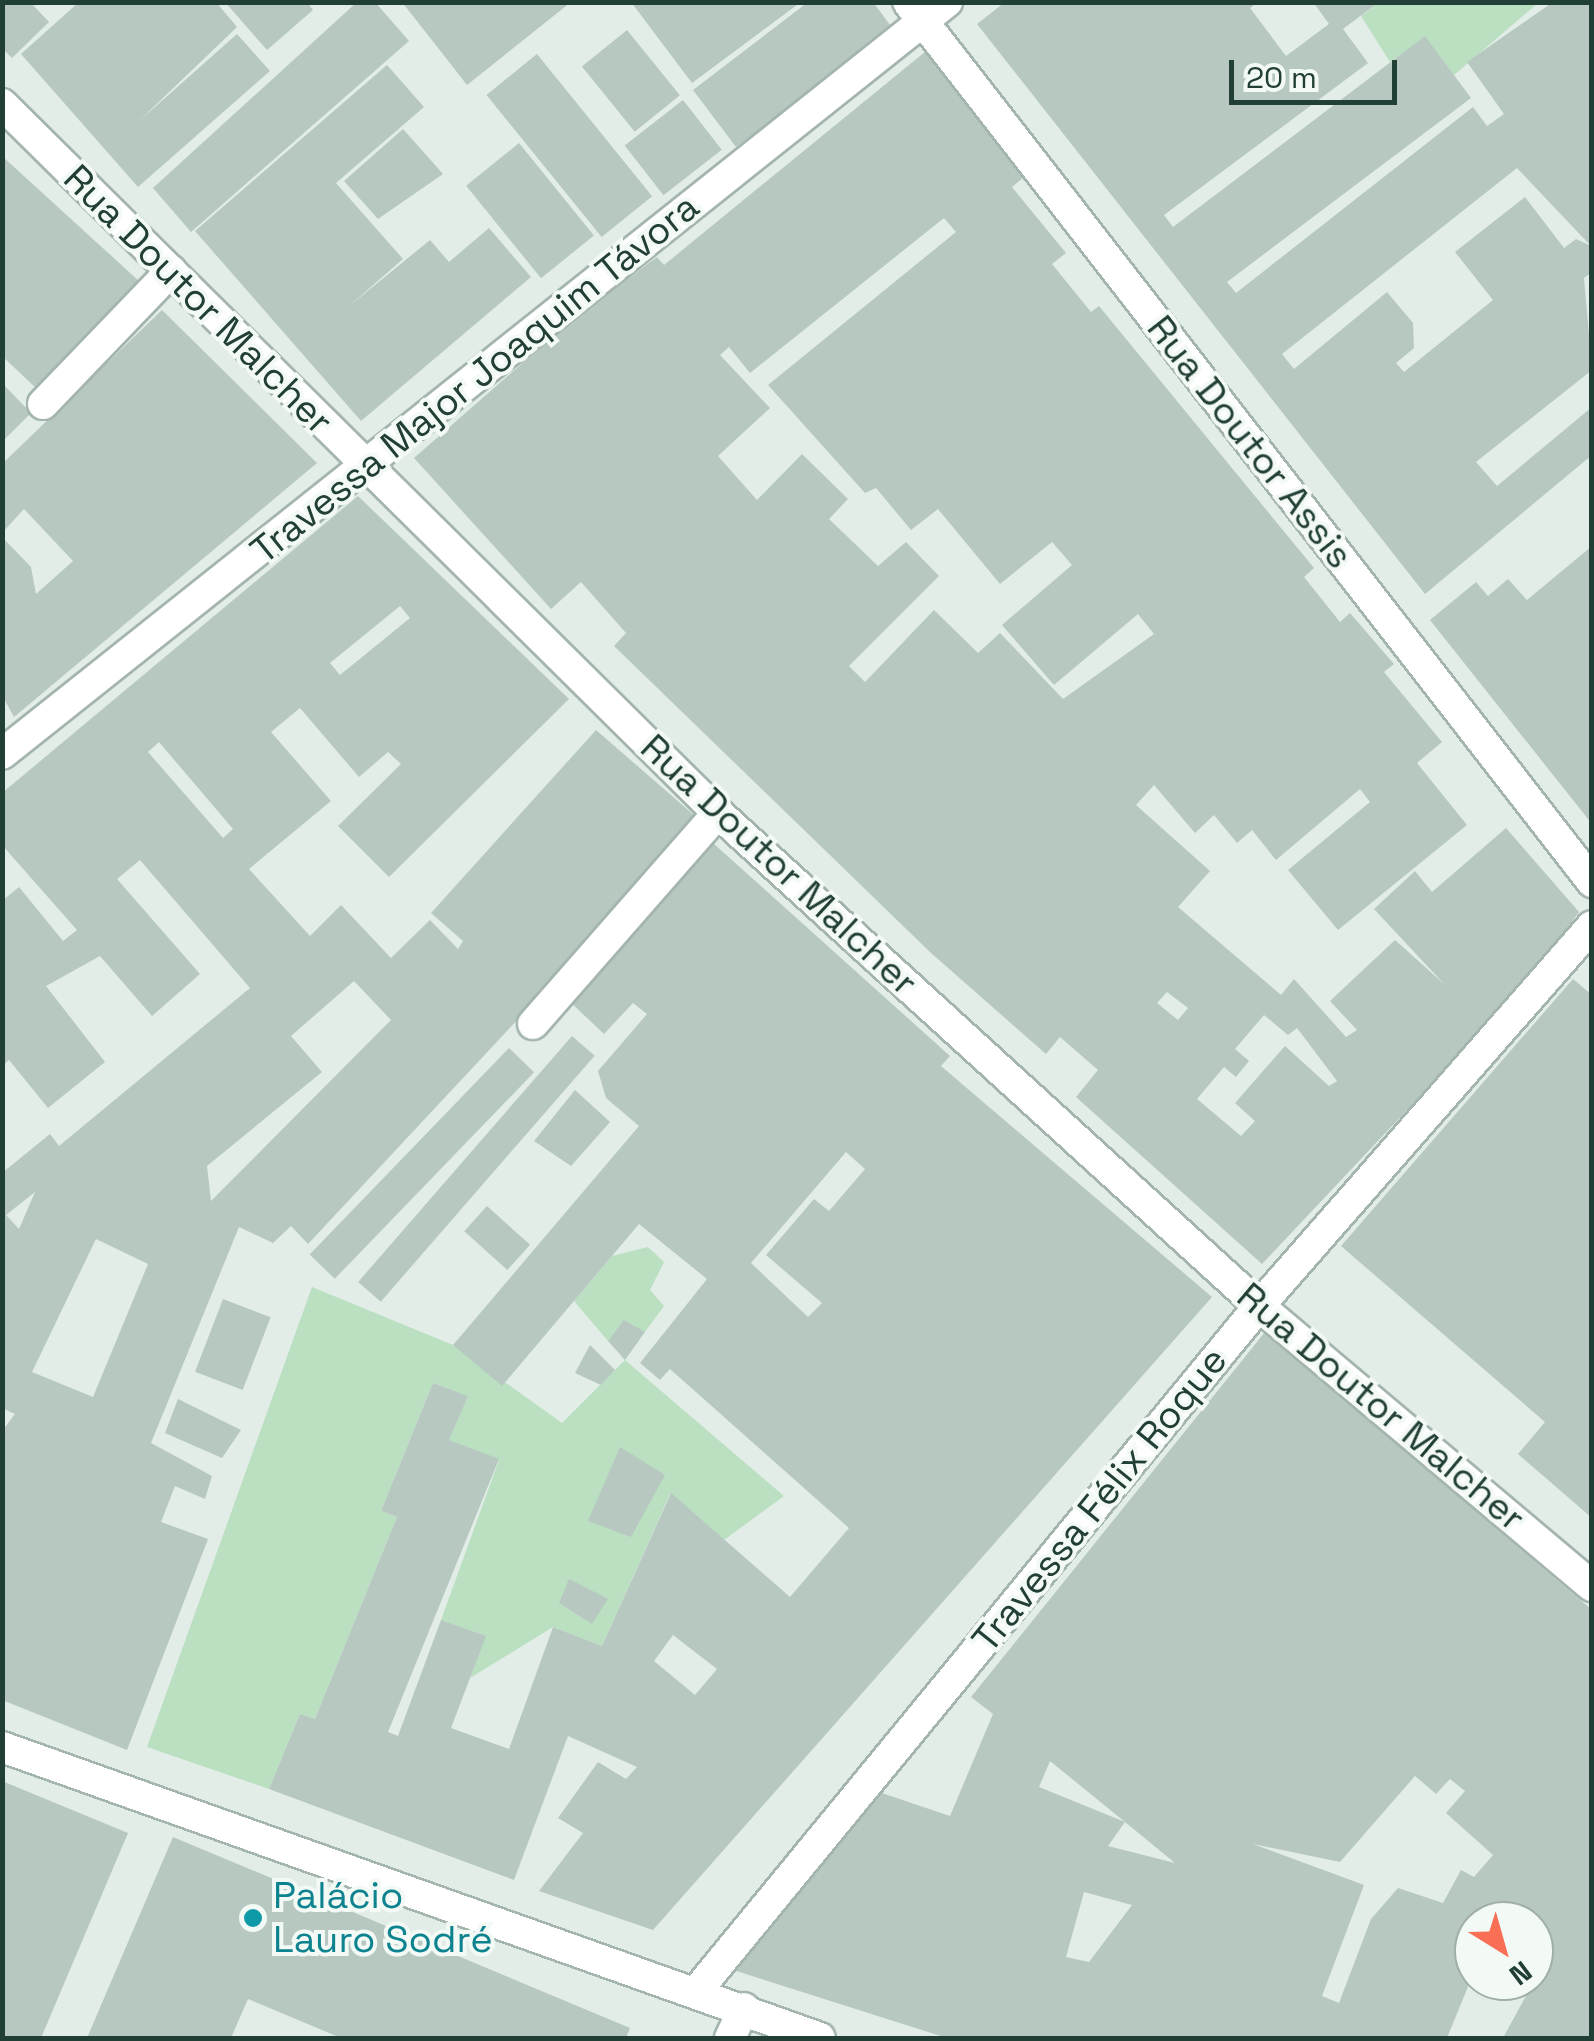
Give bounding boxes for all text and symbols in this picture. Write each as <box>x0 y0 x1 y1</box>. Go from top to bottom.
scale bar <box>1234 40 1402 102</box>
text: 20 m <box>1246 58 1317 97</box>
street label: Rua Doutor Malcher <box>54 156 342 444</box>
street label: Travessa Major Joaquim Távora <box>242 184 708 574</box>
street label: Rua Doutor Assis <box>1137 306 1363 578</box>
street label: Rua Doutor Malcher <box>631 725 927 1005</box>
street label: Rua Doutor Malcher <box>1228 1273 1534 1541</box>
street label: Travessa Félix Roque <box>963 1338 1237 1662</box>
place label: Palácio Lauro Sodré <box>273 1873 493 1962</box>
north arrow <box>1454 1901 1554 2001</box>
marker: Palácio Lauro Sodré <box>242 1907 264 1929</box>
text: N <box>1503 1953 1539 1993</box>

